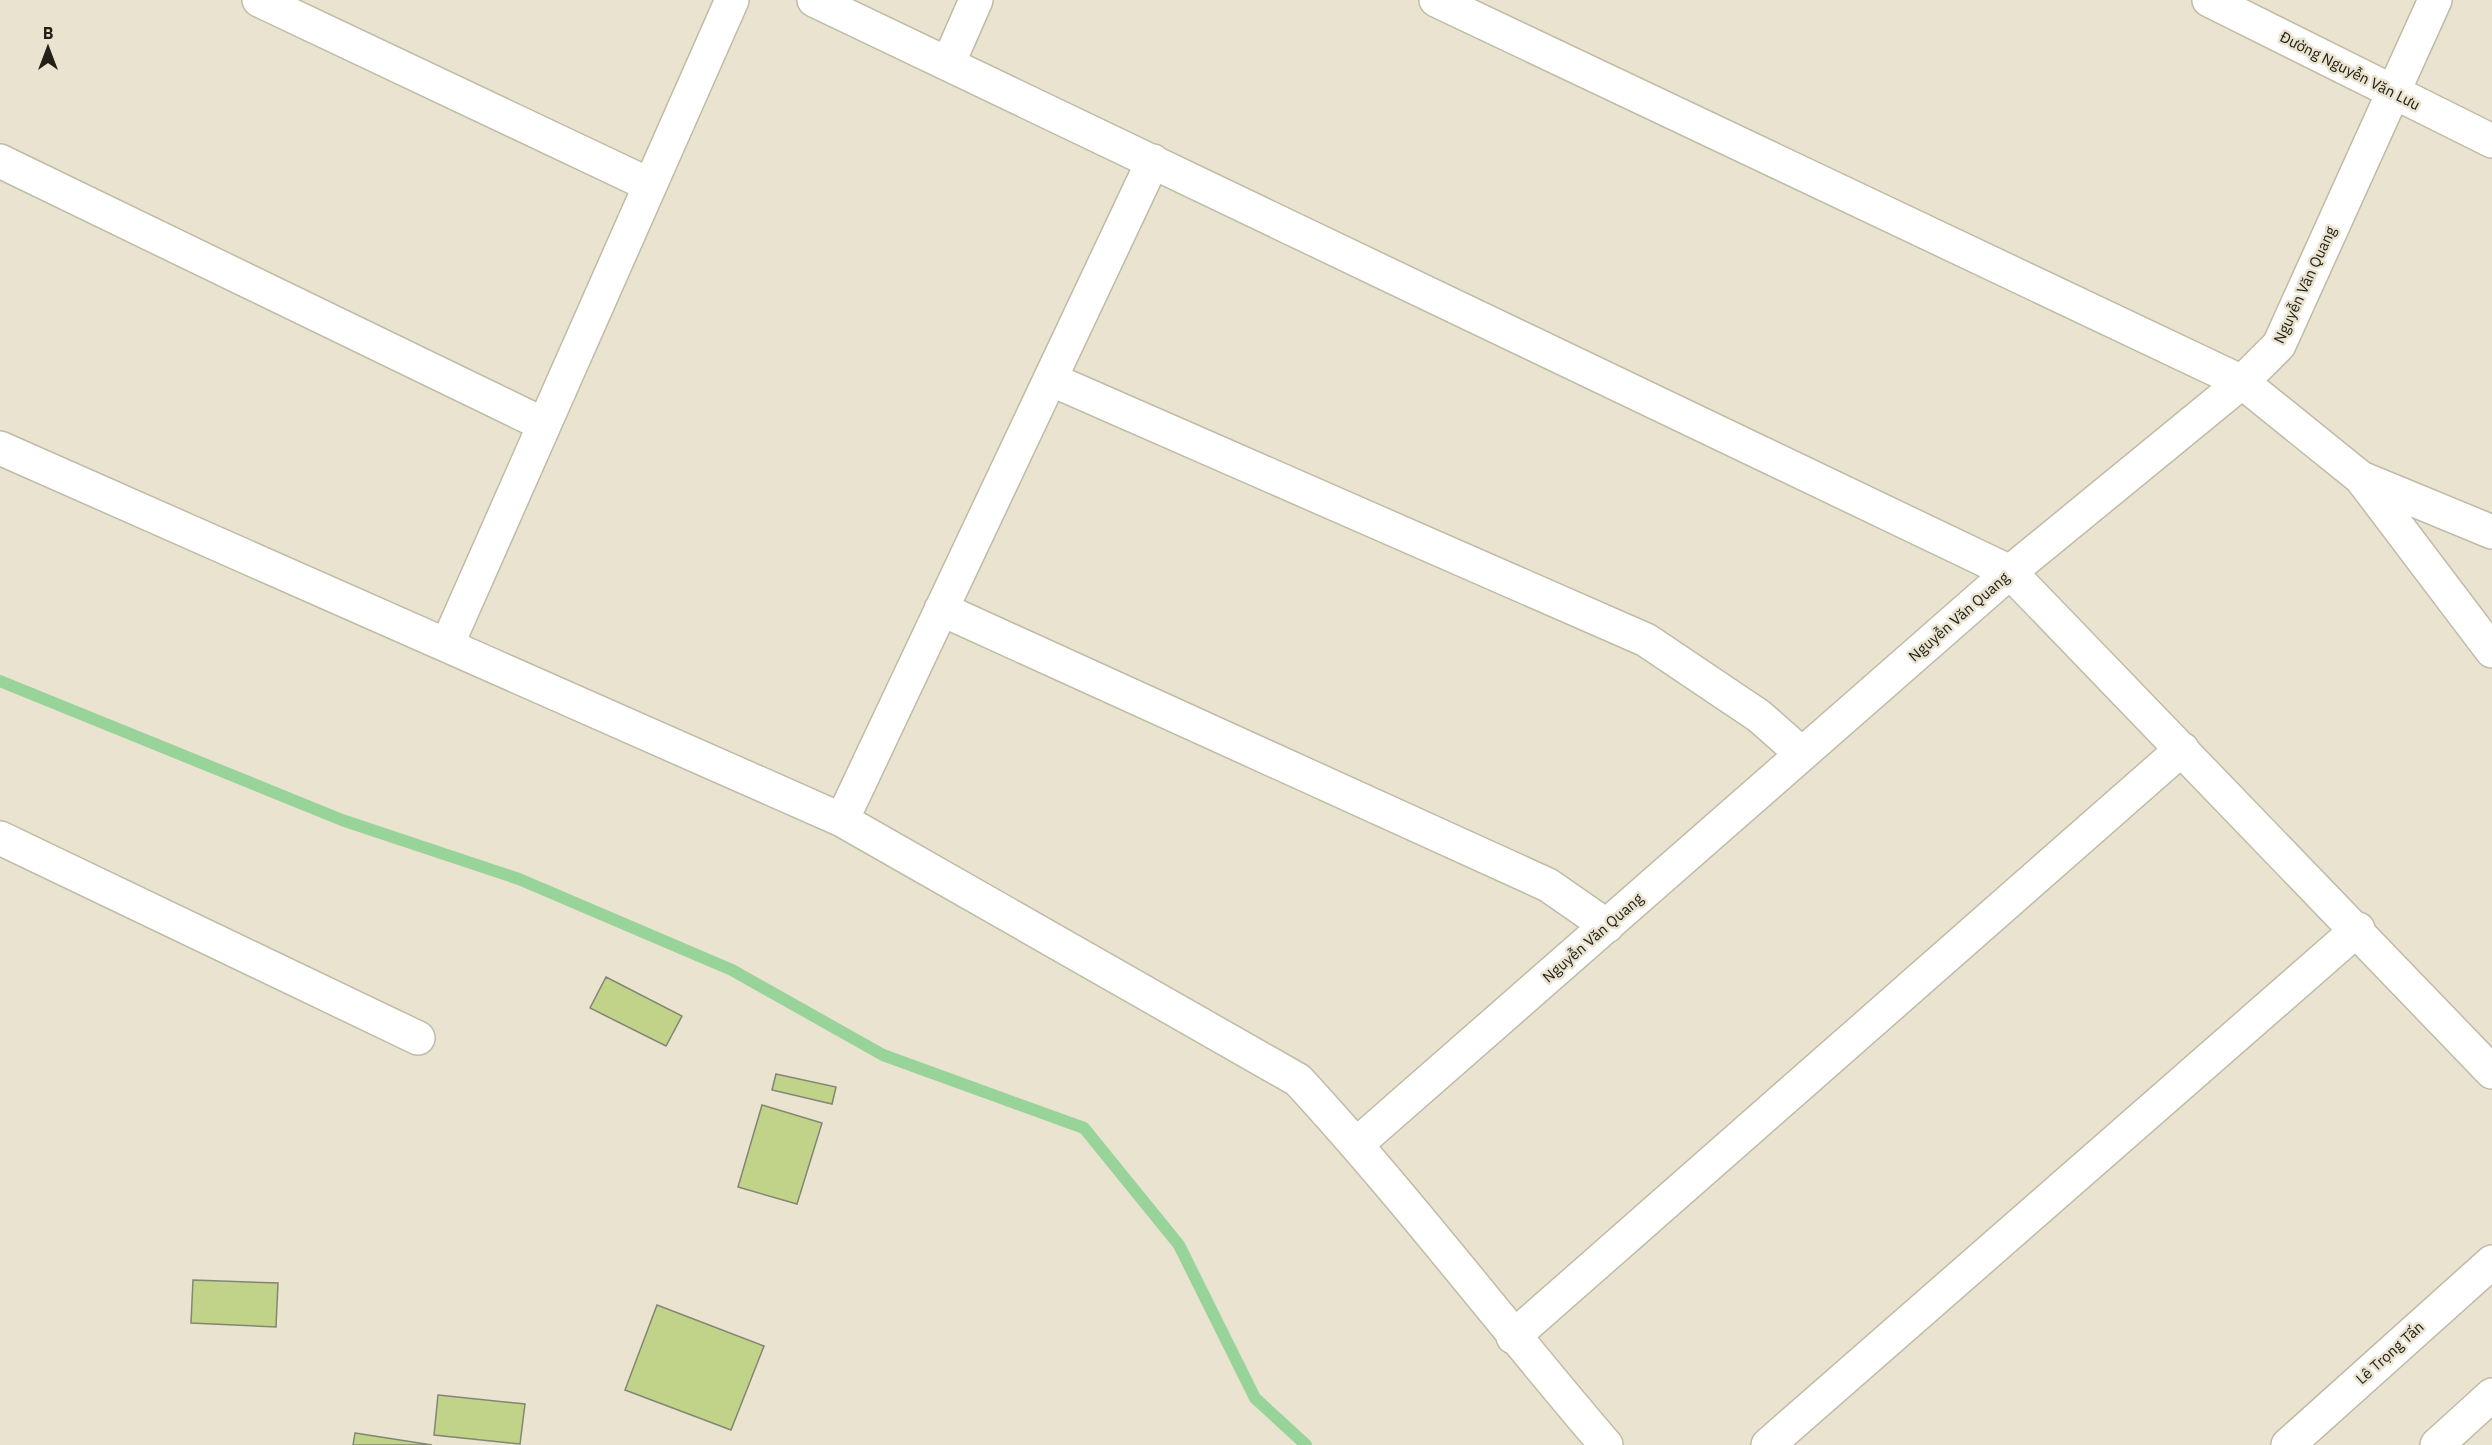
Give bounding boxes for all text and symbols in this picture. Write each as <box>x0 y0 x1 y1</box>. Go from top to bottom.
north arrow <box>18 18 78 78</box>
text: B <box>43 23 54 43</box>
street label: Đường Nguyễn Văn Lưu <box>2277 27 2424 114</box>
street label: Nguyễn Văn Quang <box>2269 223 2340 346</box>
street label: Nguyễn Văn Quang <box>1904 568 2013 665</box>
street label: Nguyễn Văn Quang <box>1538 889 1647 986</box>
street label: Lê Trọng Tấn <box>2352 1317 2428 1388</box>

